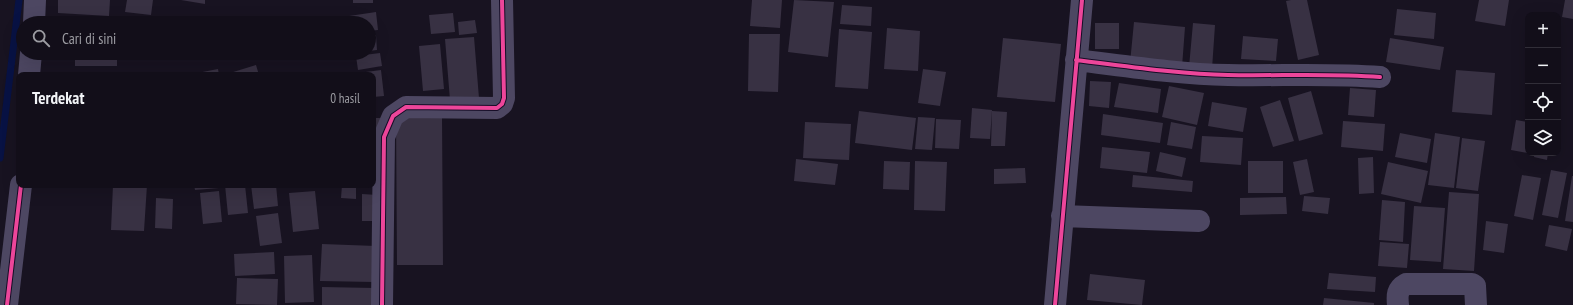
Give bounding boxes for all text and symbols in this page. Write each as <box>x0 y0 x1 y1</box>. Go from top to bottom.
map controls <box>1525 12 1561 156</box>
button: + <box>1525 12 1561 48</box>
search box <box>16 16 376 60</box>
icon: search <box>30 27 52 49</box>
text: Cari di sini <box>62 29 116 48</box>
button: − <box>1525 48 1561 84</box>
button: locate <box>1525 84 1561 120</box>
text: Terdekat <box>32 87 84 109</box>
text: 0 hasil <box>330 90 360 107</box>
button: layers <box>1525 120 1561 156</box>

